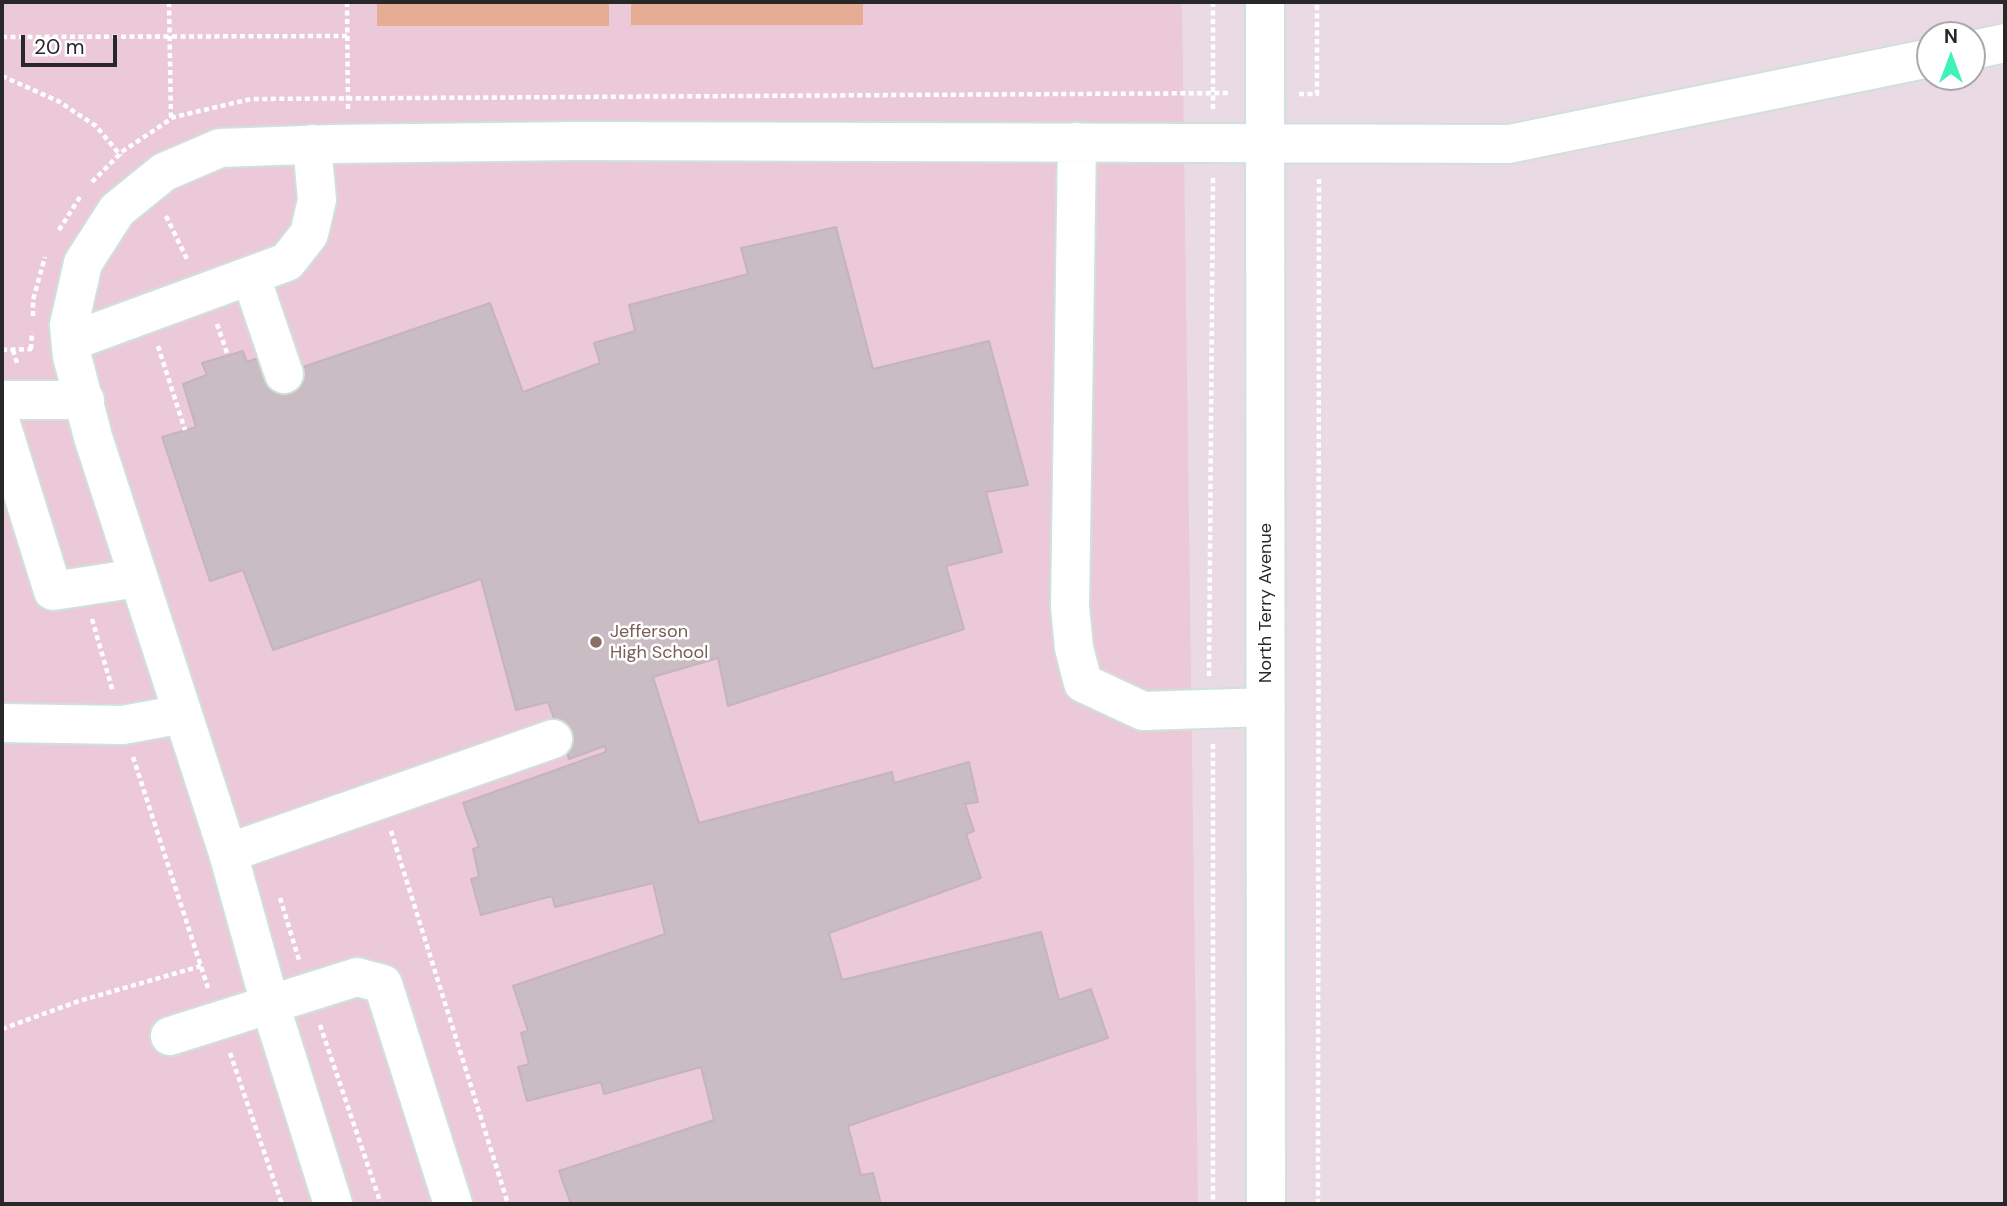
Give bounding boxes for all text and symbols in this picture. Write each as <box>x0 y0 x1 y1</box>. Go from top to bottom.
scale bar <box>24 21 121 65</box>
north arrow <box>1916 21 1986 91</box>
text: N <box>1944 24 1958 49</box>
text: 20 m <box>34 33 85 61</box>
street label: North Terry Avenue <box>1255 523 1277 683</box>
place label: Jefferson High School <box>610 621 708 664</box>
marker: Jefferson High School <box>588 634 604 650</box>

